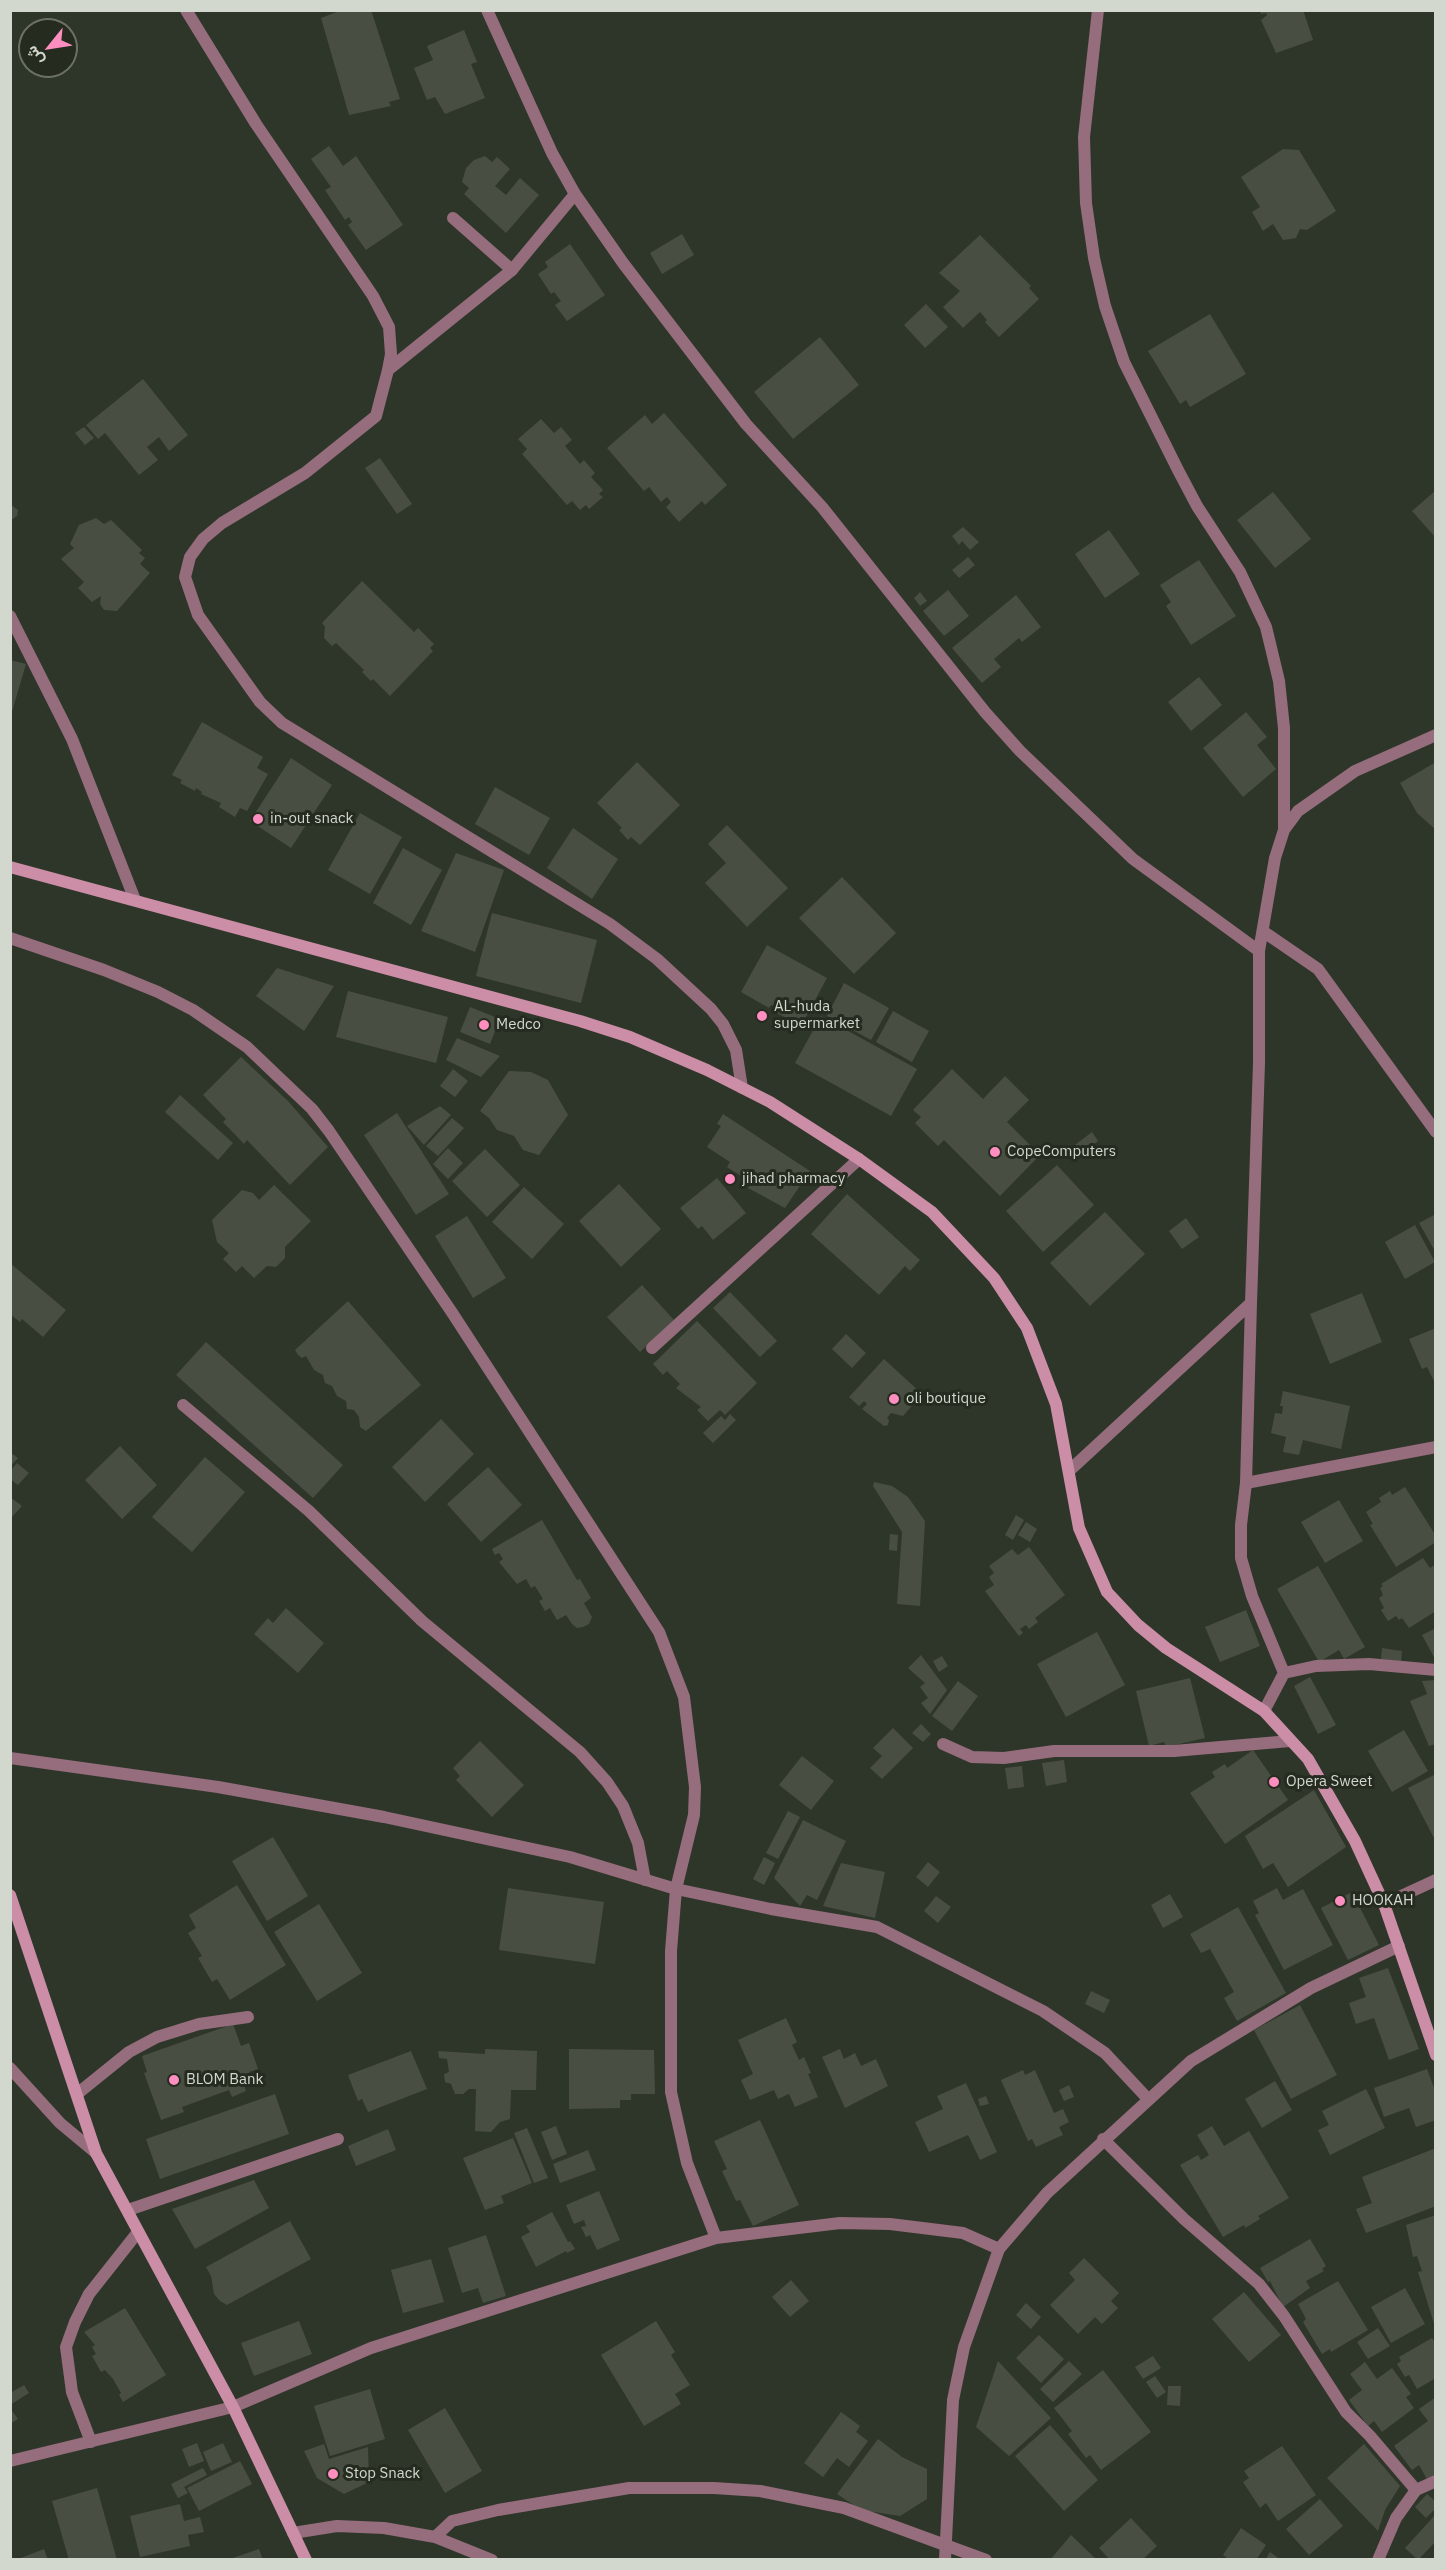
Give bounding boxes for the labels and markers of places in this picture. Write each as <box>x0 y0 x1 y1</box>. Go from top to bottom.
place label: in-out snack <box>270 810 353 828</box>
marker: in-out snack <box>251 812 265 826</box>
place label: AL-huda supermarket <box>774 998 860 1033</box>
marker: AL-huda supermarket <box>755 1009 769 1023</box>
place label: Medco <box>496 1016 541 1034</box>
marker: Medco <box>477 1018 491 1032</box>
place label: CopeComputers <box>1007 1143 1116 1161</box>
marker: CopeComputers <box>988 1145 1002 1159</box>
place label: jihad pharmacy <box>742 1170 845 1188</box>
marker: jihad pharmacy <box>723 1172 737 1186</box>
place label: oli boutique <box>906 1390 986 1408</box>
marker: oli boutique <box>887 1392 901 1406</box>
place label: Opera Sweet <box>1286 1773 1372 1791</box>
marker: Opera Sweet <box>1267 1775 1281 1789</box>
place label: HOOKAH <box>1352 1892 1414 1910</box>
marker: HOOKAH <box>1333 1894 1347 1908</box>
place label: BLOM Bank <box>186 2071 263 2089</box>
marker: BLOM Bank <box>167 2073 181 2087</box>
place label: Stop Snack <box>345 2465 420 2483</box>
marker: Stop Snack <box>326 2467 340 2481</box>

